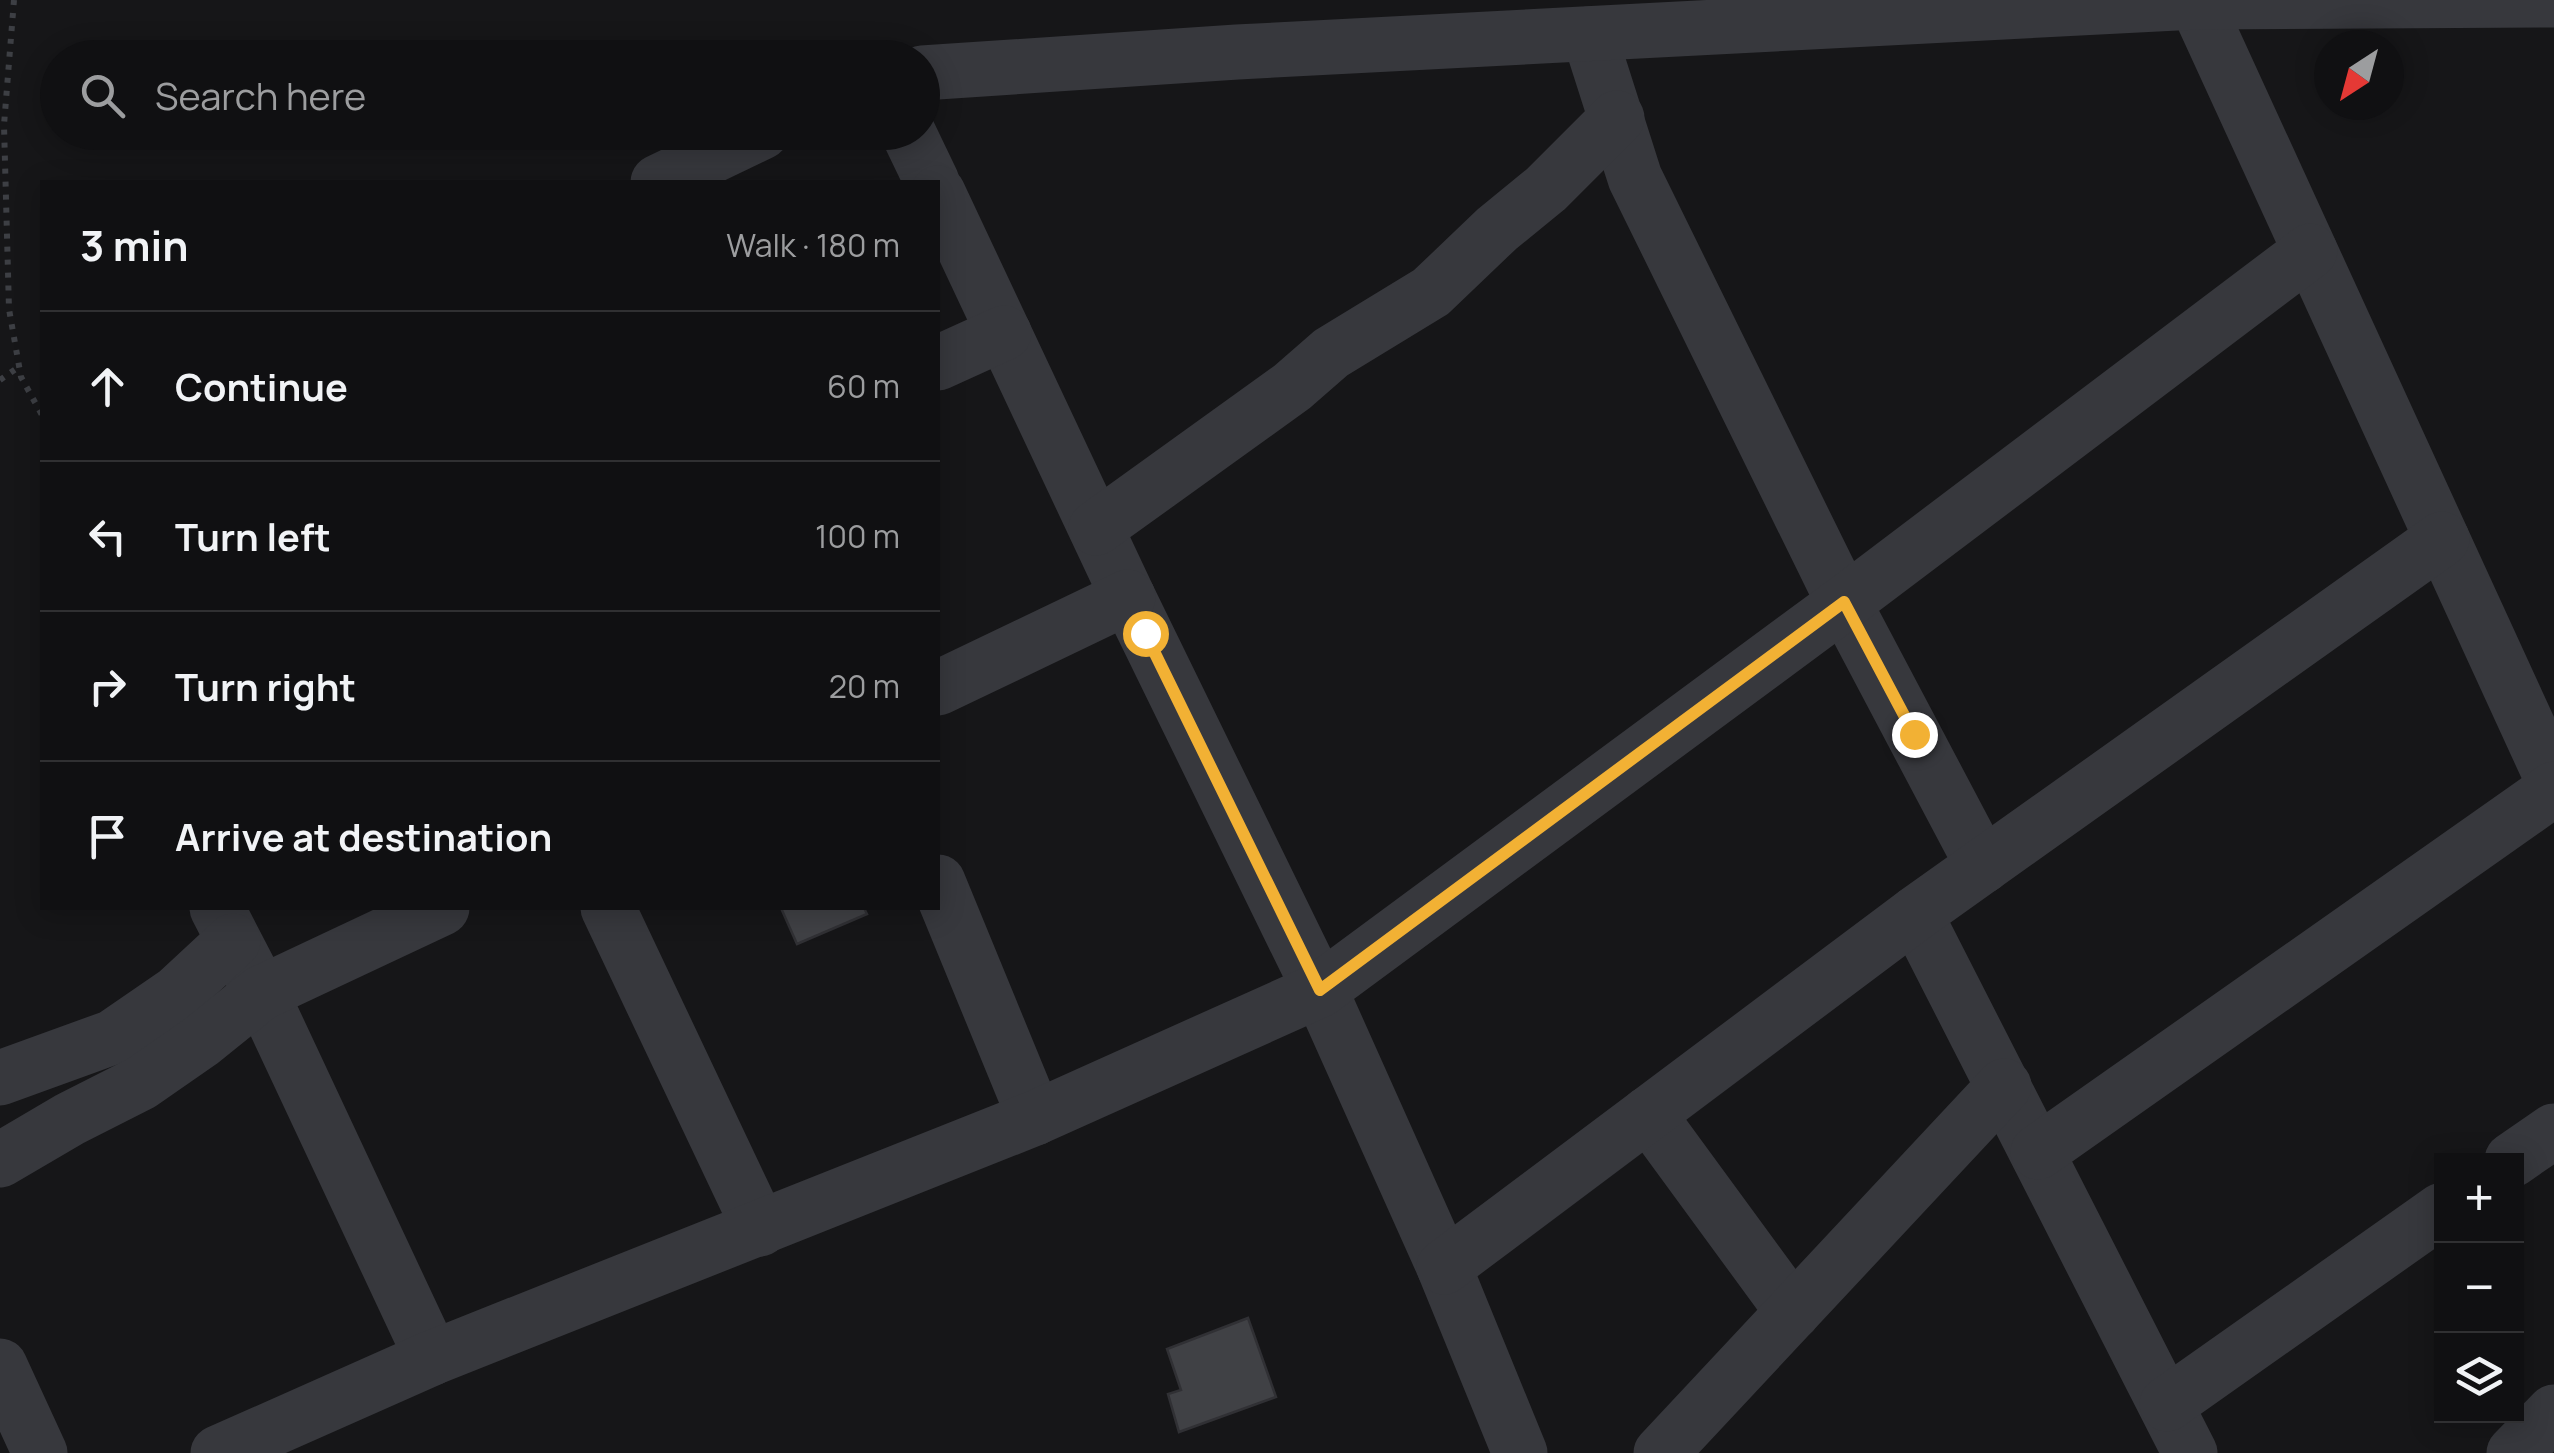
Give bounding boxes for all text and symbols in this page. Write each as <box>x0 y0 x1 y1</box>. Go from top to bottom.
north arrow <box>2314 30 2404 120</box>
search box <box>40 40 940 150</box>
icon: search <box>75 68 130 123</box>
text: Search here <box>155 69 366 121</box>
text: 3 min <box>80 216 189 274</box>
text: Walk · 180 m <box>726 223 900 267</box>
icon: ahead <box>80 359 135 414</box>
text: Continue <box>175 360 348 412</box>
text: 60 m <box>827 364 900 408</box>
icon: left <box>80 509 135 564</box>
text: Turn left <box>175 510 331 562</box>
text: 100 m <box>815 514 900 558</box>
route start <box>1123 611 1169 657</box>
icon: right <box>80 659 135 714</box>
text: Turn right <box>175 660 356 712</box>
text: 20 m <box>829 664 900 708</box>
route end <box>1892 712 1938 758</box>
icon: arrive <box>80 809 135 864</box>
text: Arrive at destination <box>175 810 552 862</box>
map controls <box>2434 1153 2524 1423</box>
button: + <box>2434 1153 2524 1243</box>
button: − <box>2434 1243 2524 1333</box>
button: layers <box>2434 1333 2524 1423</box>

